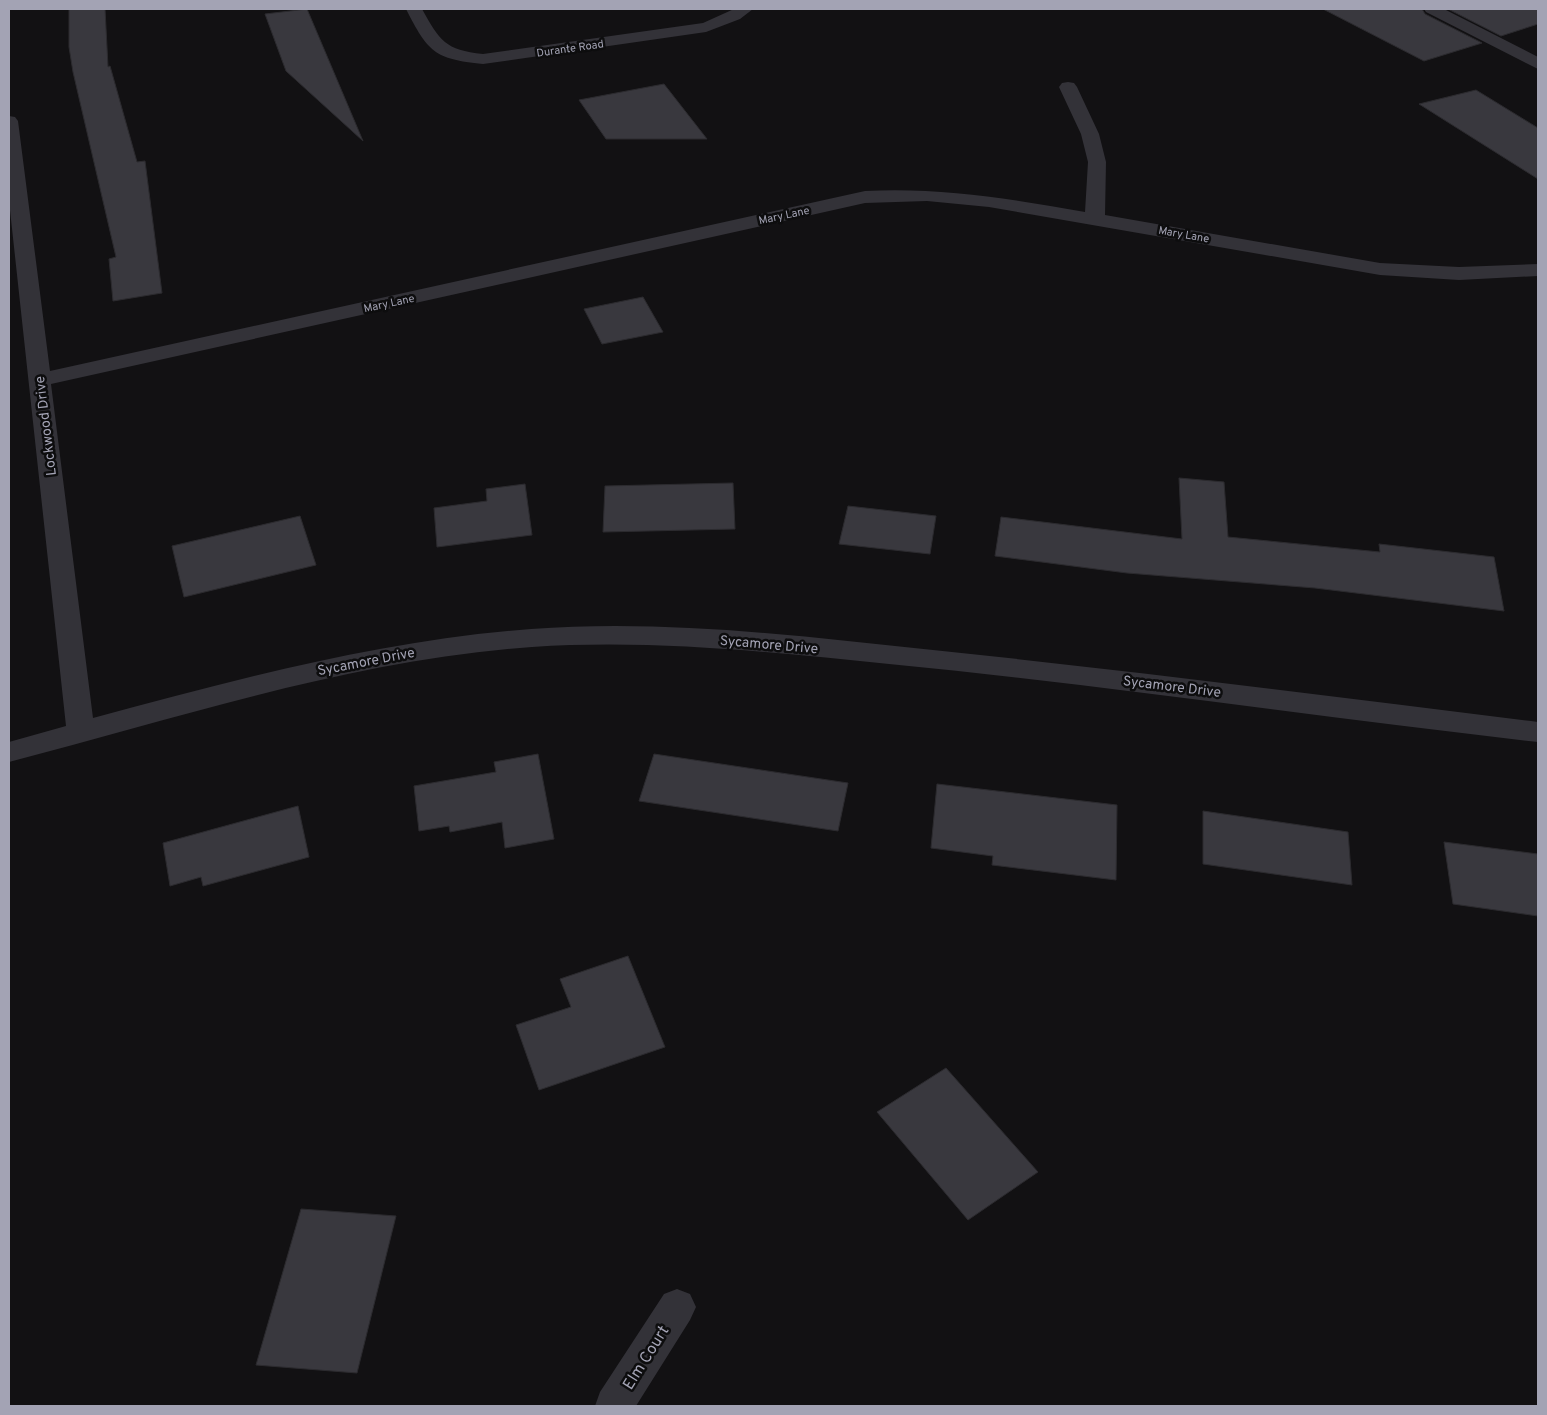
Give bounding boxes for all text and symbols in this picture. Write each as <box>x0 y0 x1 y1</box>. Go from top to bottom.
street label: Durante Road <box>536 37 605 61</box>
street label: Mary Lane <box>758 204 811 228</box>
street label: Mary Lane <box>1157 224 1211 246</box>
street label: Mary Lane <box>363 292 416 316</box>
street label: Lockwood Drive <box>32 375 61 477</box>
street label: Sycamore Drive <box>719 633 819 658</box>
street label: Sycamore Drive <box>316 645 416 680</box>
street label: Sycamore Drive <box>1122 673 1222 702</box>
street label: Elm Court <box>619 1322 674 1394</box>

